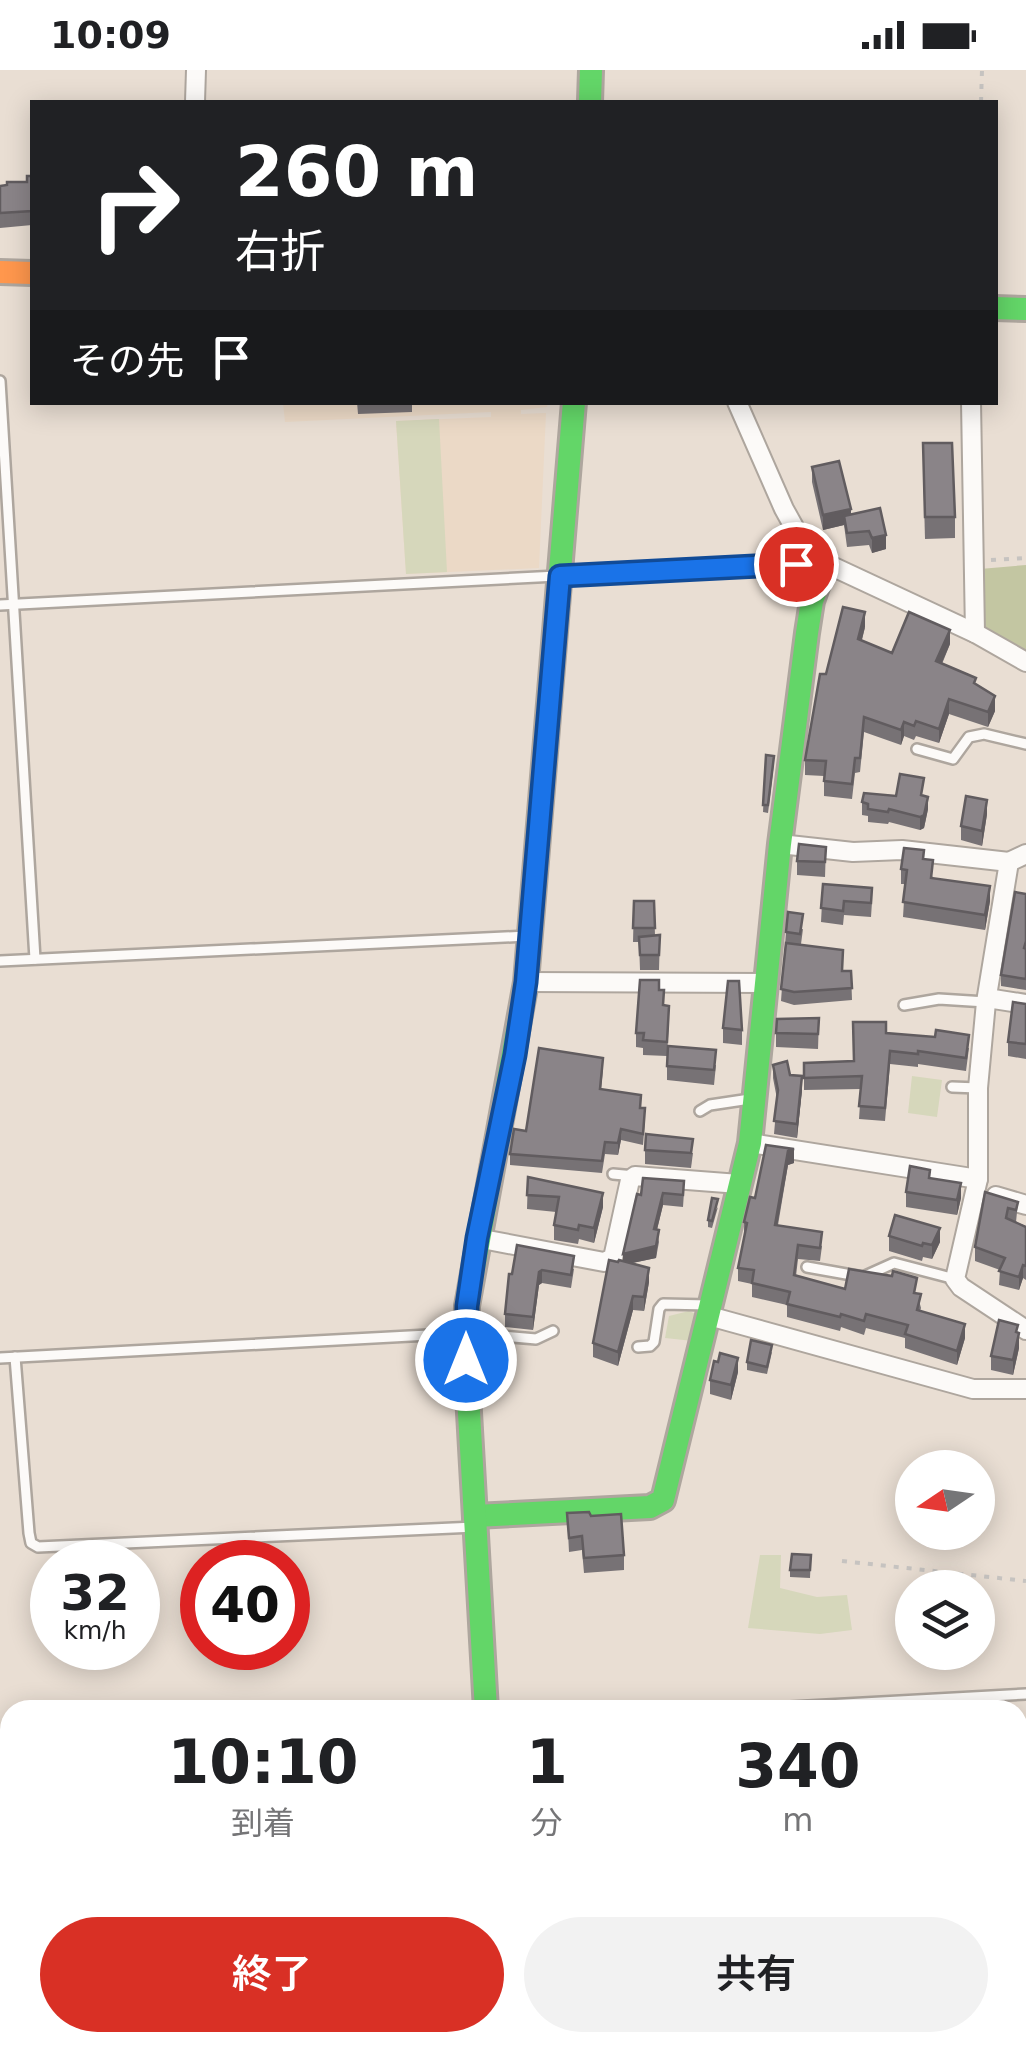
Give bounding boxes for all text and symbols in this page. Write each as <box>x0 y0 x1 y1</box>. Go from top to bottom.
text: 10:09 <box>50 13 171 57</box>
text: 260 m <box>235 131 478 213</box>
icon: right <box>70 140 200 270</box>
text: 右折 <box>235 225 325 278</box>
icon: arrive <box>204 330 259 385</box>
text: その先 <box>70 339 184 383</box>
pin <box>754 522 839 607</box>
icon: arrive <box>769 537 824 592</box>
position arrow <box>414 1308 518 1412</box>
north arrow <box>895 1450 995 1550</box>
map controls <box>895 1450 995 1670</box>
speed limit sign: 40 <box>180 1540 310 1670</box>
text: 32 <box>60 1564 130 1622</box>
button: layers <box>895 1570 995 1670</box>
text: km/h <box>63 1616 127 1645</box>
text: 10:10 <box>168 1727 359 1797</box>
text: 1 <box>526 1727 568 1797</box>
text: 340 <box>735 1731 861 1801</box>
text: m <box>782 1801 813 1839</box>
text: 到着 <box>231 1804 295 1842</box>
text: 分 <box>531 1804 563 1842</box>
button: 終了 <box>40 1917 504 2032</box>
button: 共有 <box>524 1917 988 2032</box>

